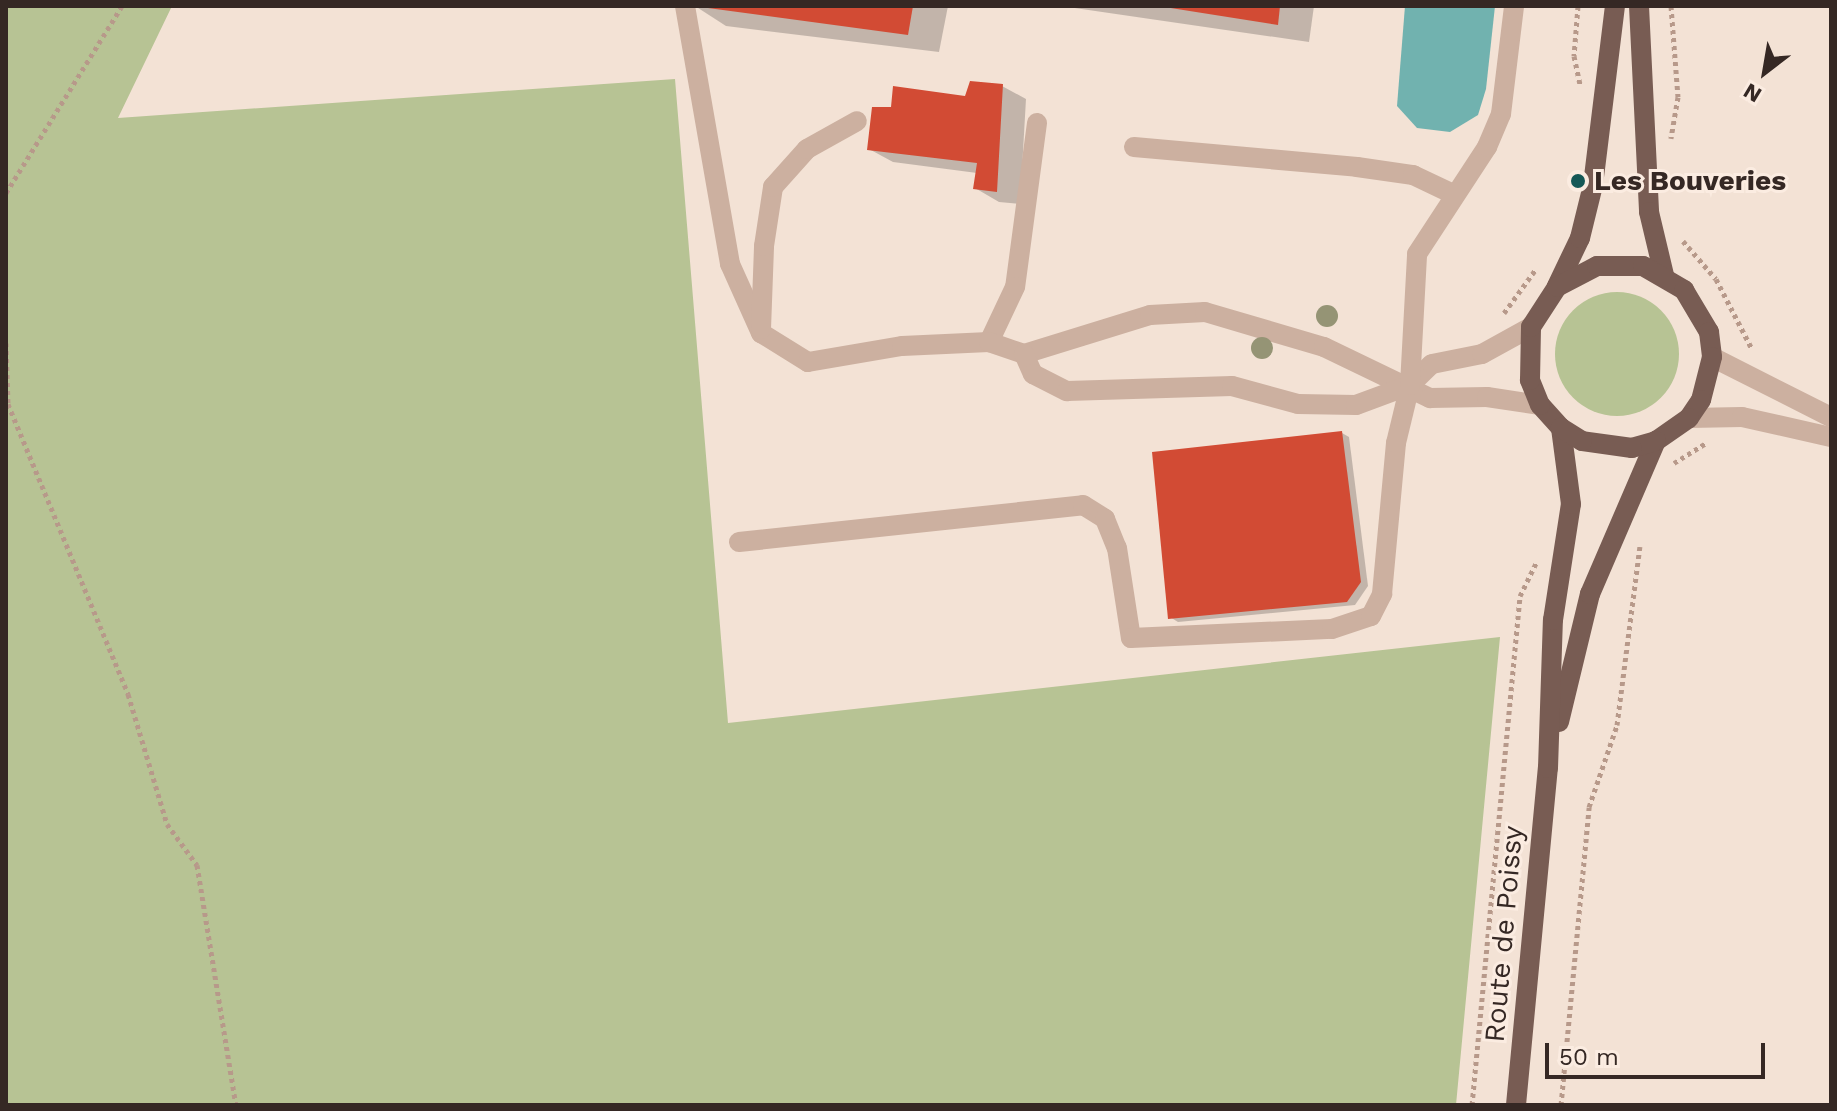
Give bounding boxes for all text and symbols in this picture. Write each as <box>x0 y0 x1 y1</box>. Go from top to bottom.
north arrow <box>1725 32 1805 112</box>
text: N <box>1739 78 1766 108</box>
place label: Les Bouveries <box>1594 164 1786 198</box>
marker: Les Bouveries <box>1569 172 1587 190</box>
street label: Route de Poissy <box>1478 824 1530 1044</box>
scale bar <box>1549 1027 1769 1077</box>
text: 50 m <box>1559 1043 1619 1071</box>

